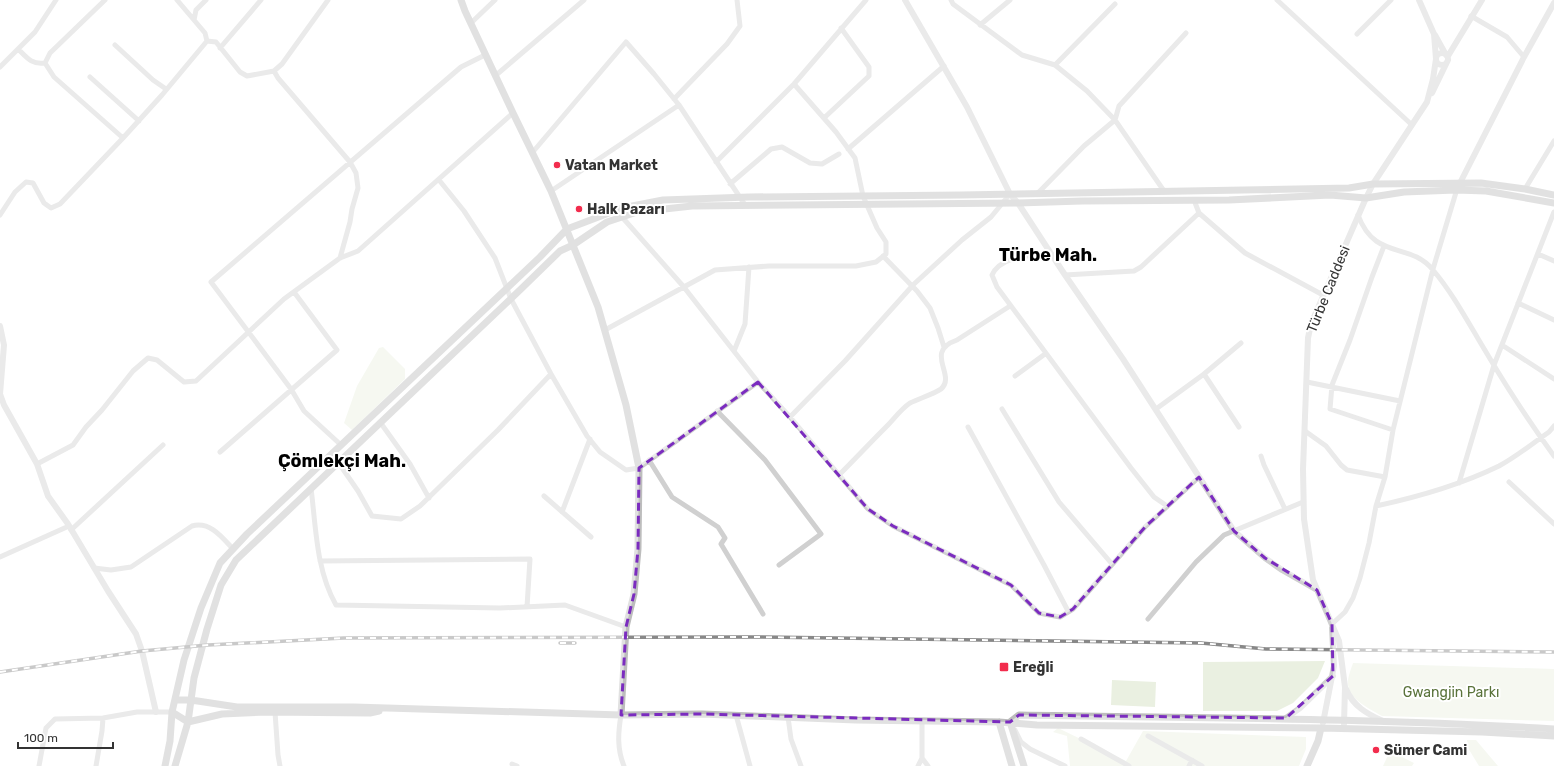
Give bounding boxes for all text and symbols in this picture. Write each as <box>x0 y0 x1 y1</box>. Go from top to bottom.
place label: Vatan Market <box>565 157 658 174</box>
marker: Vatan Market <box>552 160 562 170</box>
place label: Halk Pazarı <box>587 201 665 218</box>
marker: Halk Pazarı <box>574 204 584 214</box>
street label: Türbe Caddesi <box>1303 243 1354 335</box>
district label: Türbe Mah. <box>999 244 1097 266</box>
district label: Çömlekçi Mah. <box>278 450 406 472</box>
place label: Ereğli <box>1013 659 1053 676</box>
marker: Ereğli <box>998 661 1010 673</box>
park label: Gwangjin Parkı <box>1403 684 1499 701</box>
scale bar <box>18 724 113 750</box>
text: 100 m <box>24 731 58 745</box>
place label: Sümer Cami <box>1384 742 1467 759</box>
marker: Sümer Cami <box>1371 745 1381 755</box>

